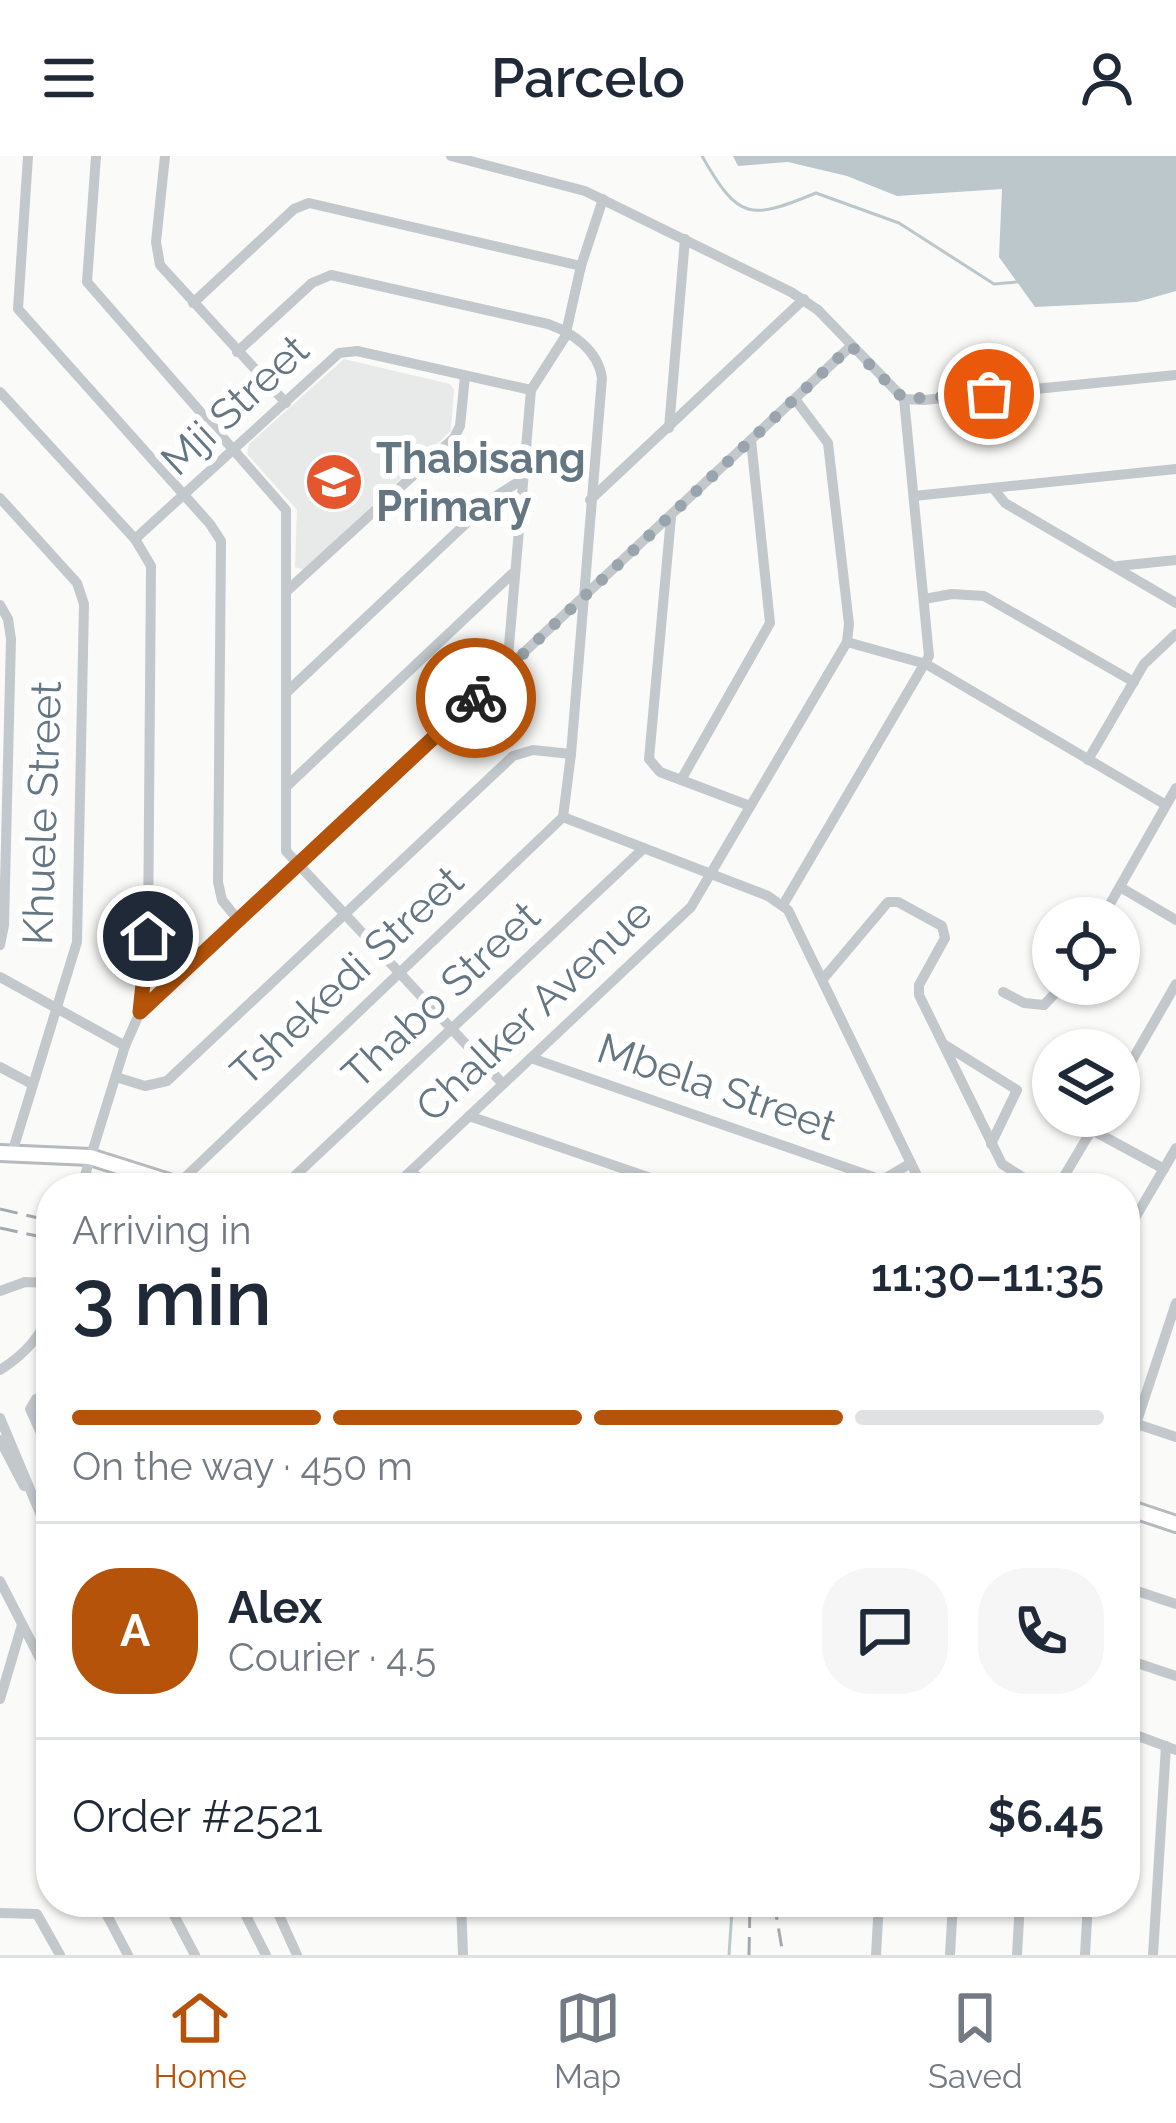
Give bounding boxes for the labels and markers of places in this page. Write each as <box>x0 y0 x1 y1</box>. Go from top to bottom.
pin <box>938 343 1040 445</box>
place label: Thabisang Primary <box>376 434 586 531</box>
school or university icon: Thabisang Primary <box>303 451 365 513</box>
pin <box>97 885 199 987</box>

